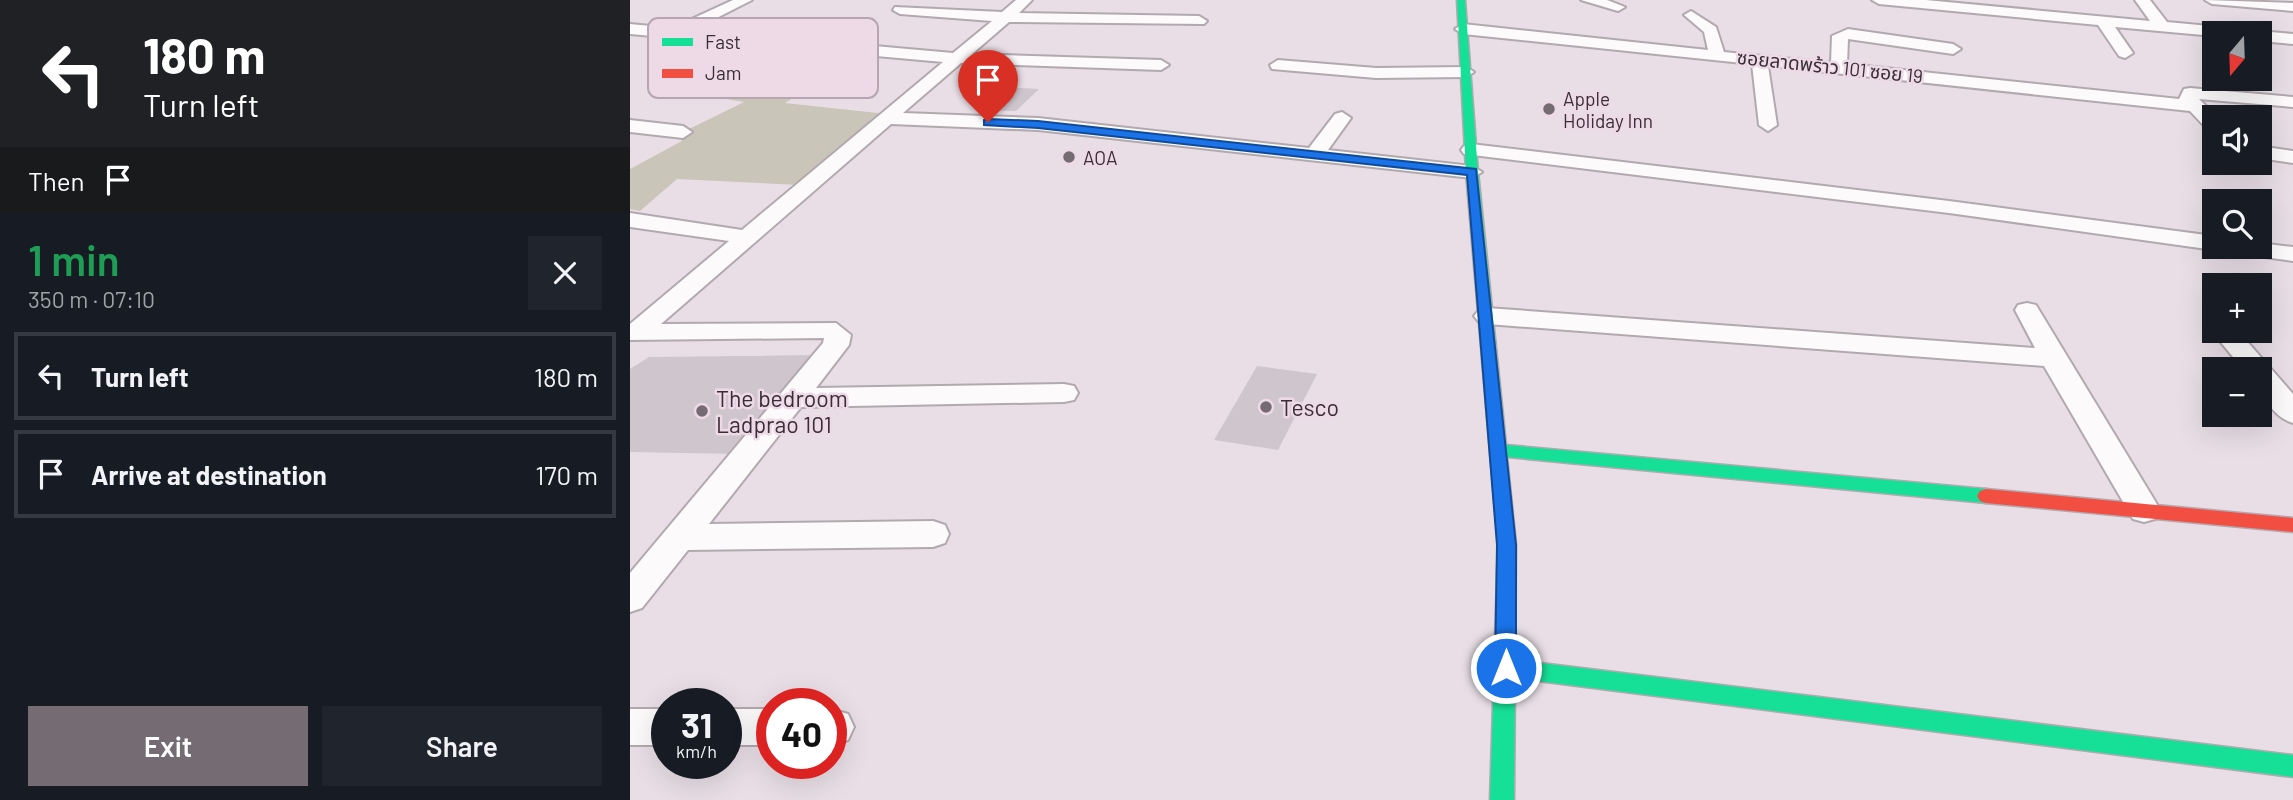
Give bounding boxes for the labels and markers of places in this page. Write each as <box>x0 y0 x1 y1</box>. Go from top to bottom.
pin <box>958 50 1018 122</box>
place label: Apple Holiday Inn <box>1563 87 1653 132</box>
marker: Apple Holiday Inn <box>1541 101 1557 117</box>
place label: AOA <box>1083 146 1118 169</box>
marker: AOA <box>1061 149 1077 165</box>
place label: The bedroom Ladprao 101 <box>716 384 848 438</box>
place label: Tesco <box>1280 393 1339 421</box>
marker: Tesco <box>1258 399 1274 415</box>
marker: The bedroom Ladprao 101 <box>694 403 710 419</box>

